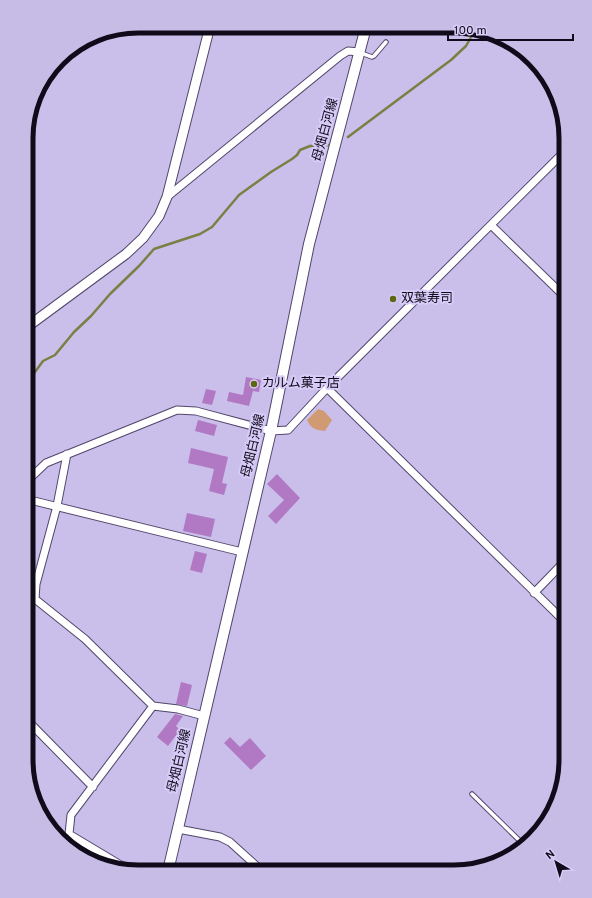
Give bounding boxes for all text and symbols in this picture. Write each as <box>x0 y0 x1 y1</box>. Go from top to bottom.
scale bar <box>448 16 573 42</box>
text: 100 m <box>454 23 487 39</box>
street label: 母畑白河線 <box>309 96 342 163</box>
place label: 双葉寿司 <box>401 291 453 307</box>
marker: 双葉寿司 <box>388 294 398 304</box>
place label: カルム菓子店 <box>262 376 340 392</box>
marker: カルム菓子店 <box>249 379 259 389</box>
street label: 母畑白河線 <box>238 412 269 479</box>
street label: 母畑白河線 <box>164 727 195 794</box>
north arrow <box>536 842 576 882</box>
text: N <box>543 847 558 863</box>

